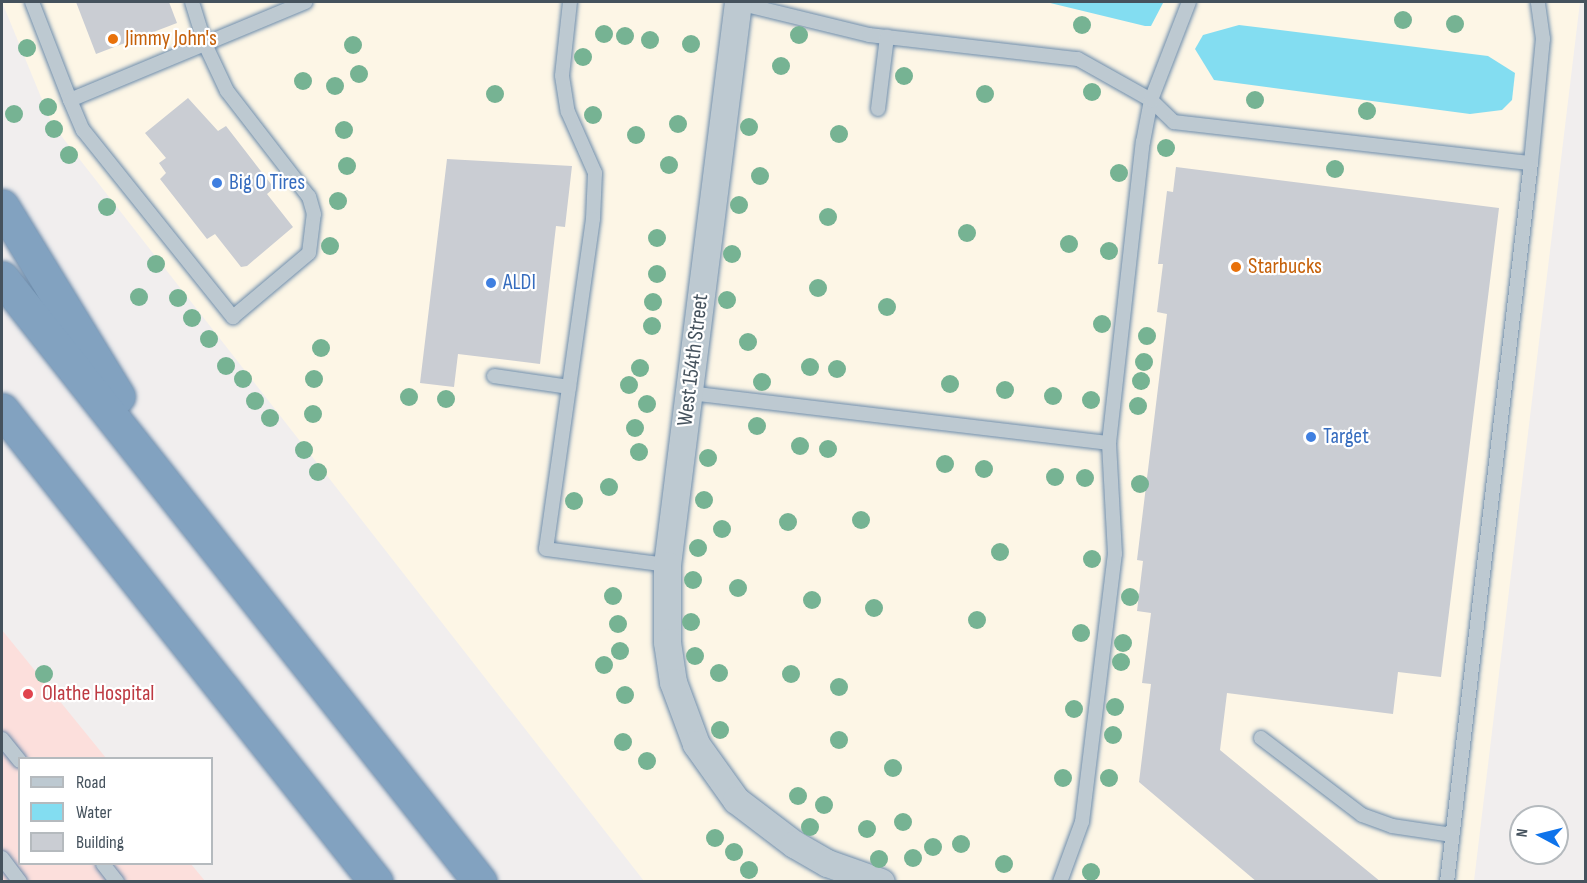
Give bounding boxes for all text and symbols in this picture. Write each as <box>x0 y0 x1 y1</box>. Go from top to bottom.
place label: Jimmy John's <box>125 26 217 52</box>
marker: Jimmy John's <box>106 32 120 46</box>
place label: Big O Tires <box>229 170 305 196</box>
marker: Big O Tires <box>210 176 224 190</box>
place label: Starbucks <box>1248 254 1322 280</box>
marker: Starbucks <box>1229 260 1243 274</box>
place label: ALDI <box>503 270 536 296</box>
marker: ALDI <box>484 276 498 290</box>
street label: West 154th Street <box>672 293 714 427</box>
place label: Target <box>1323 424 1369 450</box>
marker: Target <box>1304 430 1318 444</box>
place label: Olathe Hospital <box>42 681 154 707</box>
marker: Olathe Hospital <box>19 685 37 703</box>
legend <box>18 757 213 865</box>
text: Road <box>76 772 106 793</box>
text: Water <box>76 802 112 823</box>
north arrow <box>1509 805 1569 865</box>
text: N <box>1513 828 1533 838</box>
text: Building <box>76 832 124 853</box>

